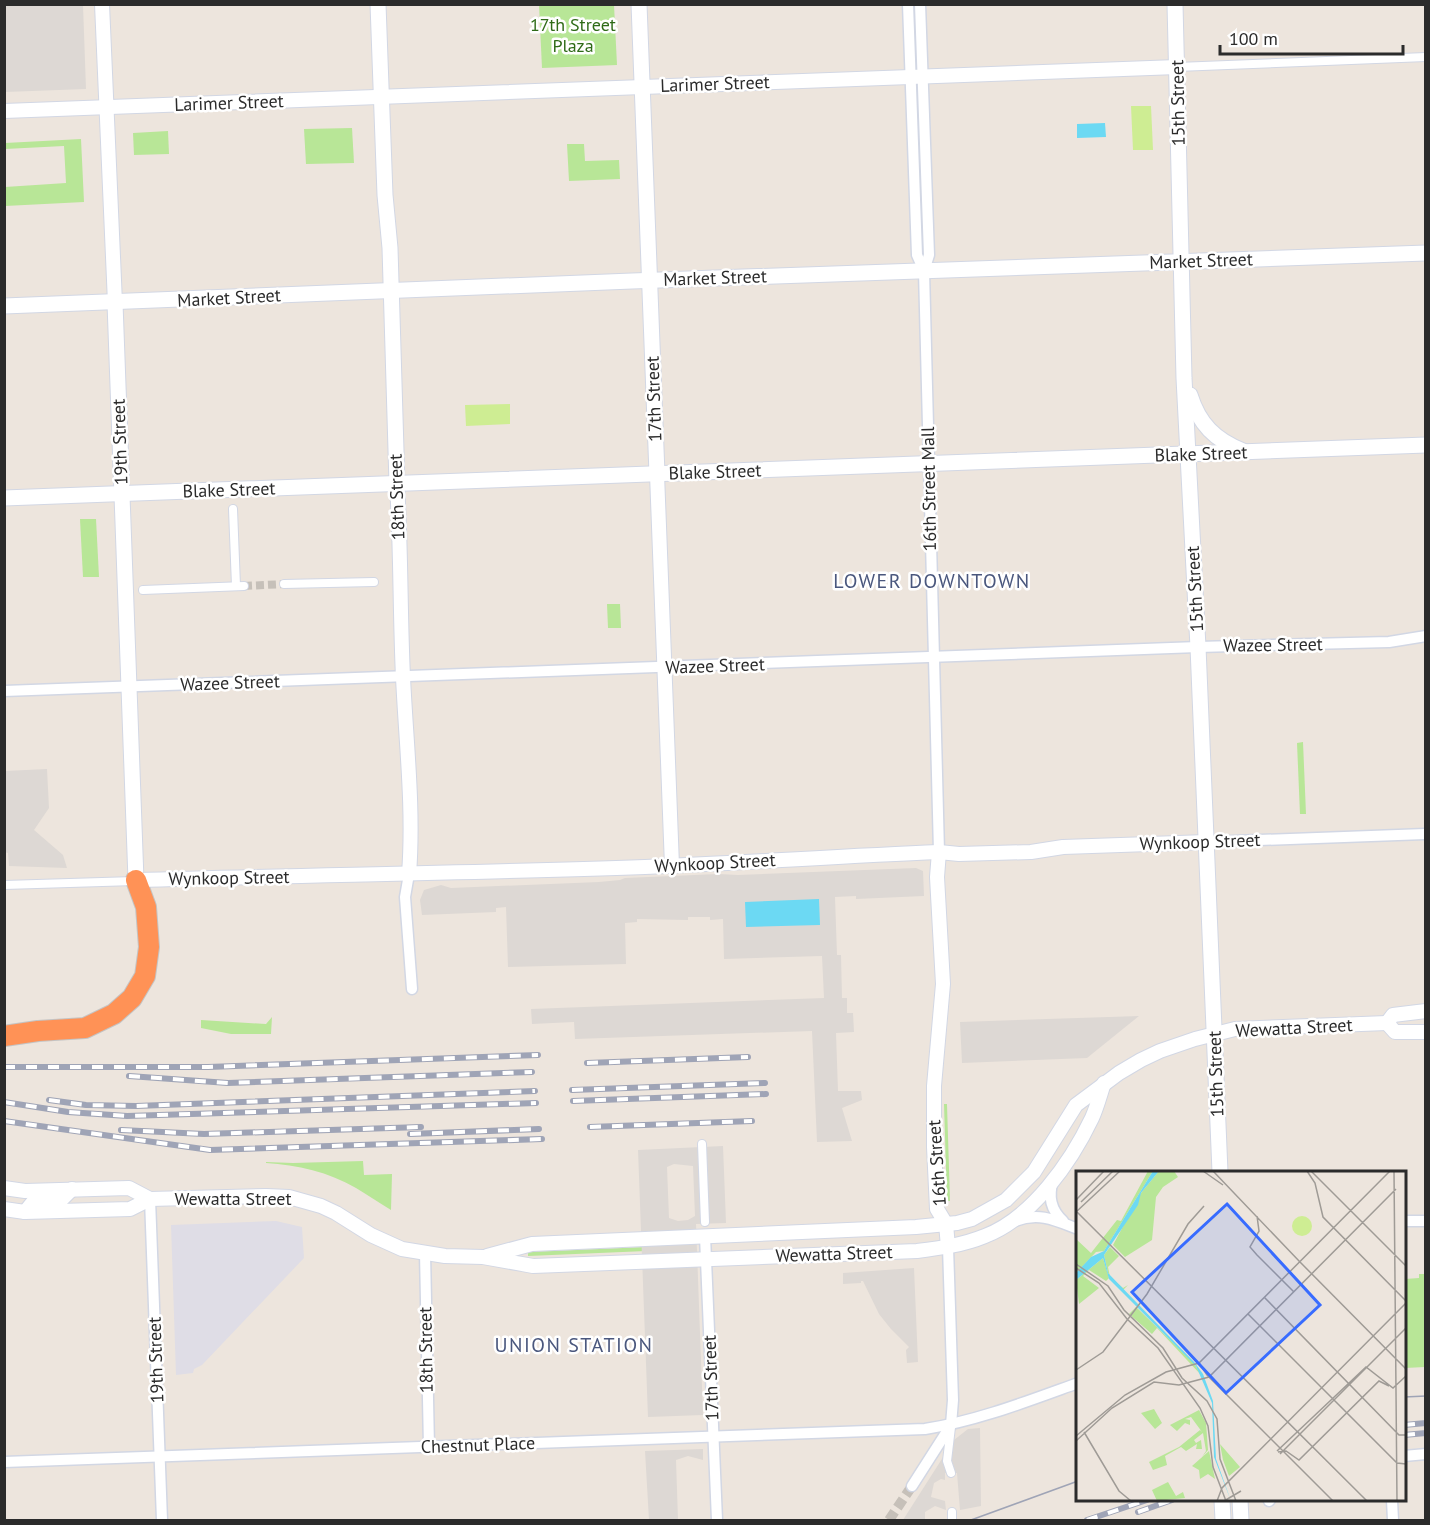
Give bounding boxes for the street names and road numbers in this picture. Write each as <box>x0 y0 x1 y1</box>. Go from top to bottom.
street label: 15th Street <box>1165 60 1190 146</box>
street label: Larimer Street <box>660 70 770 97</box>
street label: Larimer Street <box>174 89 284 116</box>
street label: Market Street <box>1149 247 1253 274</box>
street label: Market Street <box>663 264 767 291</box>
street label: Market Street <box>177 283 281 312</box>
street label: 17th Street <box>641 356 666 442</box>
street label: 19th Street <box>107 398 133 486</box>
street label: 16th Street Mall <box>916 426 941 552</box>
street label: Blake Street <box>1154 440 1248 467</box>
street label: 18th Street <box>384 453 410 541</box>
street label: Blake Street <box>668 458 762 485</box>
street label: Blake Street <box>182 476 276 503</box>
street label: 15th Street <box>1181 545 1208 633</box>
street label: Wazee Street <box>1223 632 1323 657</box>
street label: Wazee Street <box>665 652 765 679</box>
street label: Wazee Street <box>180 669 280 696</box>
street label: Wynkoop Street <box>1139 828 1261 855</box>
street label: Wynkoop Street <box>654 848 776 877</box>
street label: Wynkoop Street <box>168 865 290 890</box>
street label: Wewatta Street <box>1235 1013 1353 1042</box>
street label: 15th Street <box>1203 1030 1229 1118</box>
street label: 16th Street <box>922 1119 951 1207</box>
street label: Wewatta Street <box>174 1187 292 1210</box>
street label: Wewatta Street <box>775 1240 893 1267</box>
street label: 18th Street <box>413 1307 438 1393</box>
street label: 19th Street <box>143 1316 169 1404</box>
street label: 17th Street <box>698 1335 723 1421</box>
street label: Chestnut Place <box>420 1431 536 1458</box>

